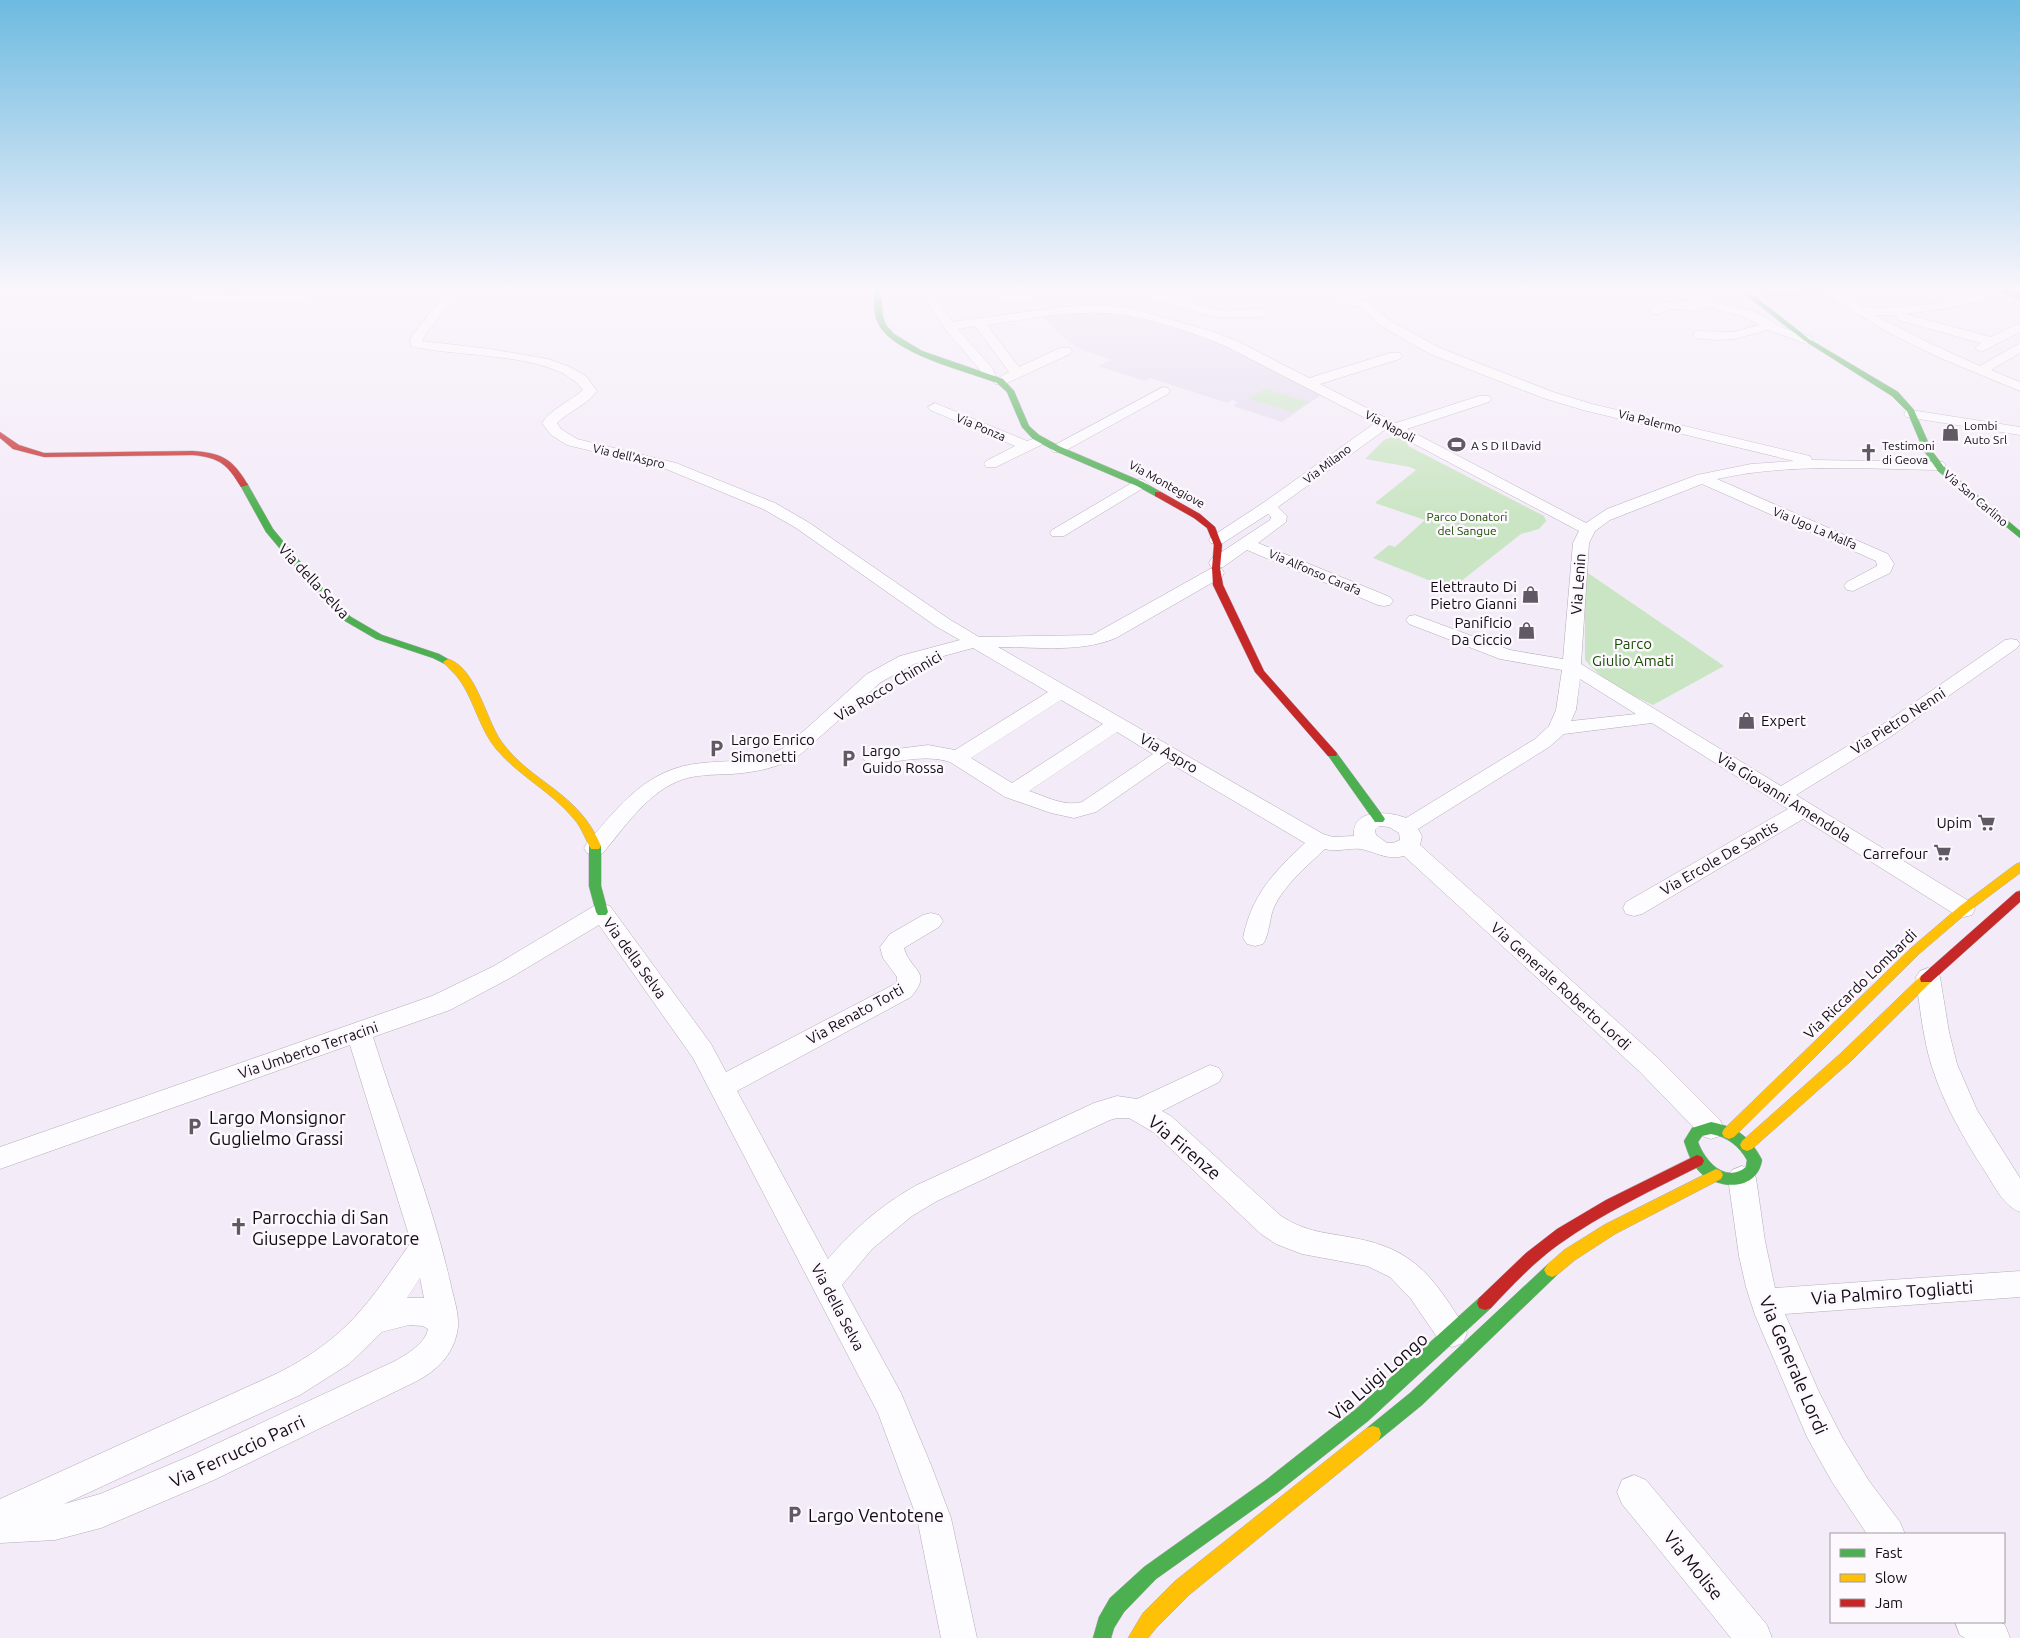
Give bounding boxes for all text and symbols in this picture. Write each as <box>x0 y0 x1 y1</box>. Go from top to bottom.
street label: Via Napoli <box>1363 407 1417 445</box>
street label: Via Palermo <box>1617 407 1683 435</box>
street label: Via Ponza <box>954 411 1008 443</box>
place label: Lombi Auto Srl <box>1964 419 2007 446</box>
shop icon: Lombi Auto Srl <box>1940 422 1960 442</box>
sports icon: A S D Il David <box>1447 435 1467 455</box>
place label: A S D Il David <box>1471 439 1541 452</box>
place label: Testimoni di Geova <box>1882 439 1935 466</box>
street label: Via dell'Aspro <box>592 441 666 471</box>
street label: Via Milano <box>1301 442 1353 486</box>
church icon: Testimoni di Geova <box>1858 442 1878 462</box>
street label: Via Montegiove <box>1127 458 1207 510</box>
street label: Via San Carlino <box>1941 467 2011 529</box>
street label: Via Ugo La Malfa <box>1771 504 1859 552</box>
park label: Parco Donatori del Sangue <box>1427 510 1507 537</box>
street label: Via della Selva <box>275 540 353 622</box>
street label: Via Alfonso Carafa <box>1267 547 1363 597</box>
street label: Via Lenin <box>1567 553 1589 615</box>
place label: Elettrauto Di Pietro Gianni <box>1430 578 1517 612</box>
shop icon: Elettrauto Di Pietro Gianni <box>1521 585 1541 605</box>
place label: Panificio Da Ciccio <box>1451 614 1512 648</box>
shop icon: Panificio Da Ciccio <box>1516 621 1536 641</box>
park label: Parco Giulio Amati <box>1592 635 1674 669</box>
street label: Via Rocco Chinnici <box>831 647 945 725</box>
street label: Via Pietro Nenni <box>1848 684 1948 758</box>
shop icon: Expert <box>1737 710 1757 730</box>
place label: Expert <box>1761 712 1806 729</box>
street label: Via Aspro <box>1137 730 1201 776</box>
place label: Largo Enrico Simonetti <box>731 731 815 765</box>
parking icon: Largo Enrico Simonetti <box>707 738 727 758</box>
place label: Largo Guido Rossa <box>862 742 944 776</box>
parking icon: Largo Guido Rossa <box>838 749 858 769</box>
street label: Via Giovanni Amendola <box>1714 749 1854 845</box>
supermarket icon: Upim <box>1976 812 1996 832</box>
place label: Upim <box>1936 814 1972 831</box>
street label: Via Ercole De Santis <box>1657 817 1781 899</box>
supermarket icon: Carrefour <box>1932 843 1952 863</box>
place label: Carrefour <box>1863 845 1928 862</box>
street label: Via della Selva <box>600 914 670 1002</box>
street label: Via Generale Roberto Lordi <box>1488 919 1634 1053</box>
street label: Via Riccardo Lombardi <box>1800 926 1920 1042</box>
street label: Via Renato Torti <box>803 980 907 1048</box>
street label: Via Umberto Terracini <box>236 1018 380 1082</box>
place label: Largo Monsignor Guglielmo Grassi <box>209 1107 346 1148</box>
street label: Via Firenze <box>1145 1111 1225 1183</box>
parking icon: Largo Monsignor Guglielmo Grassi <box>185 1117 205 1137</box>
place label: Parrocchia di San Giuseppe Lavoratore <box>252 1207 420 1248</box>
church icon: Parrocchia di San Giuseppe Lavoratore <box>228 1217 248 1237</box>
street label: Via della Selva <box>808 1261 868 1353</box>
street label: Via Palmiro Togliatti <box>1810 1276 1974 1308</box>
street label: Via Generale Lordi <box>1756 1293 1832 1437</box>
street label: Via Luigi Longo <box>1325 1328 1431 1424</box>
street label: Via Ferruccio Parri <box>166 1411 308 1491</box>
parking icon: Largo Ventotene <box>784 1505 804 1525</box>
place label: Largo Ventotene <box>808 1505 944 1525</box>
street label: Via Molise <box>1660 1527 1728 1603</box>
legend <box>1830 1533 2005 1623</box>
text: Fast <box>1875 1544 1903 1561</box>
text: Slow <box>1875 1569 1908 1586</box>
text: Jam <box>1875 1594 1903 1611</box>

